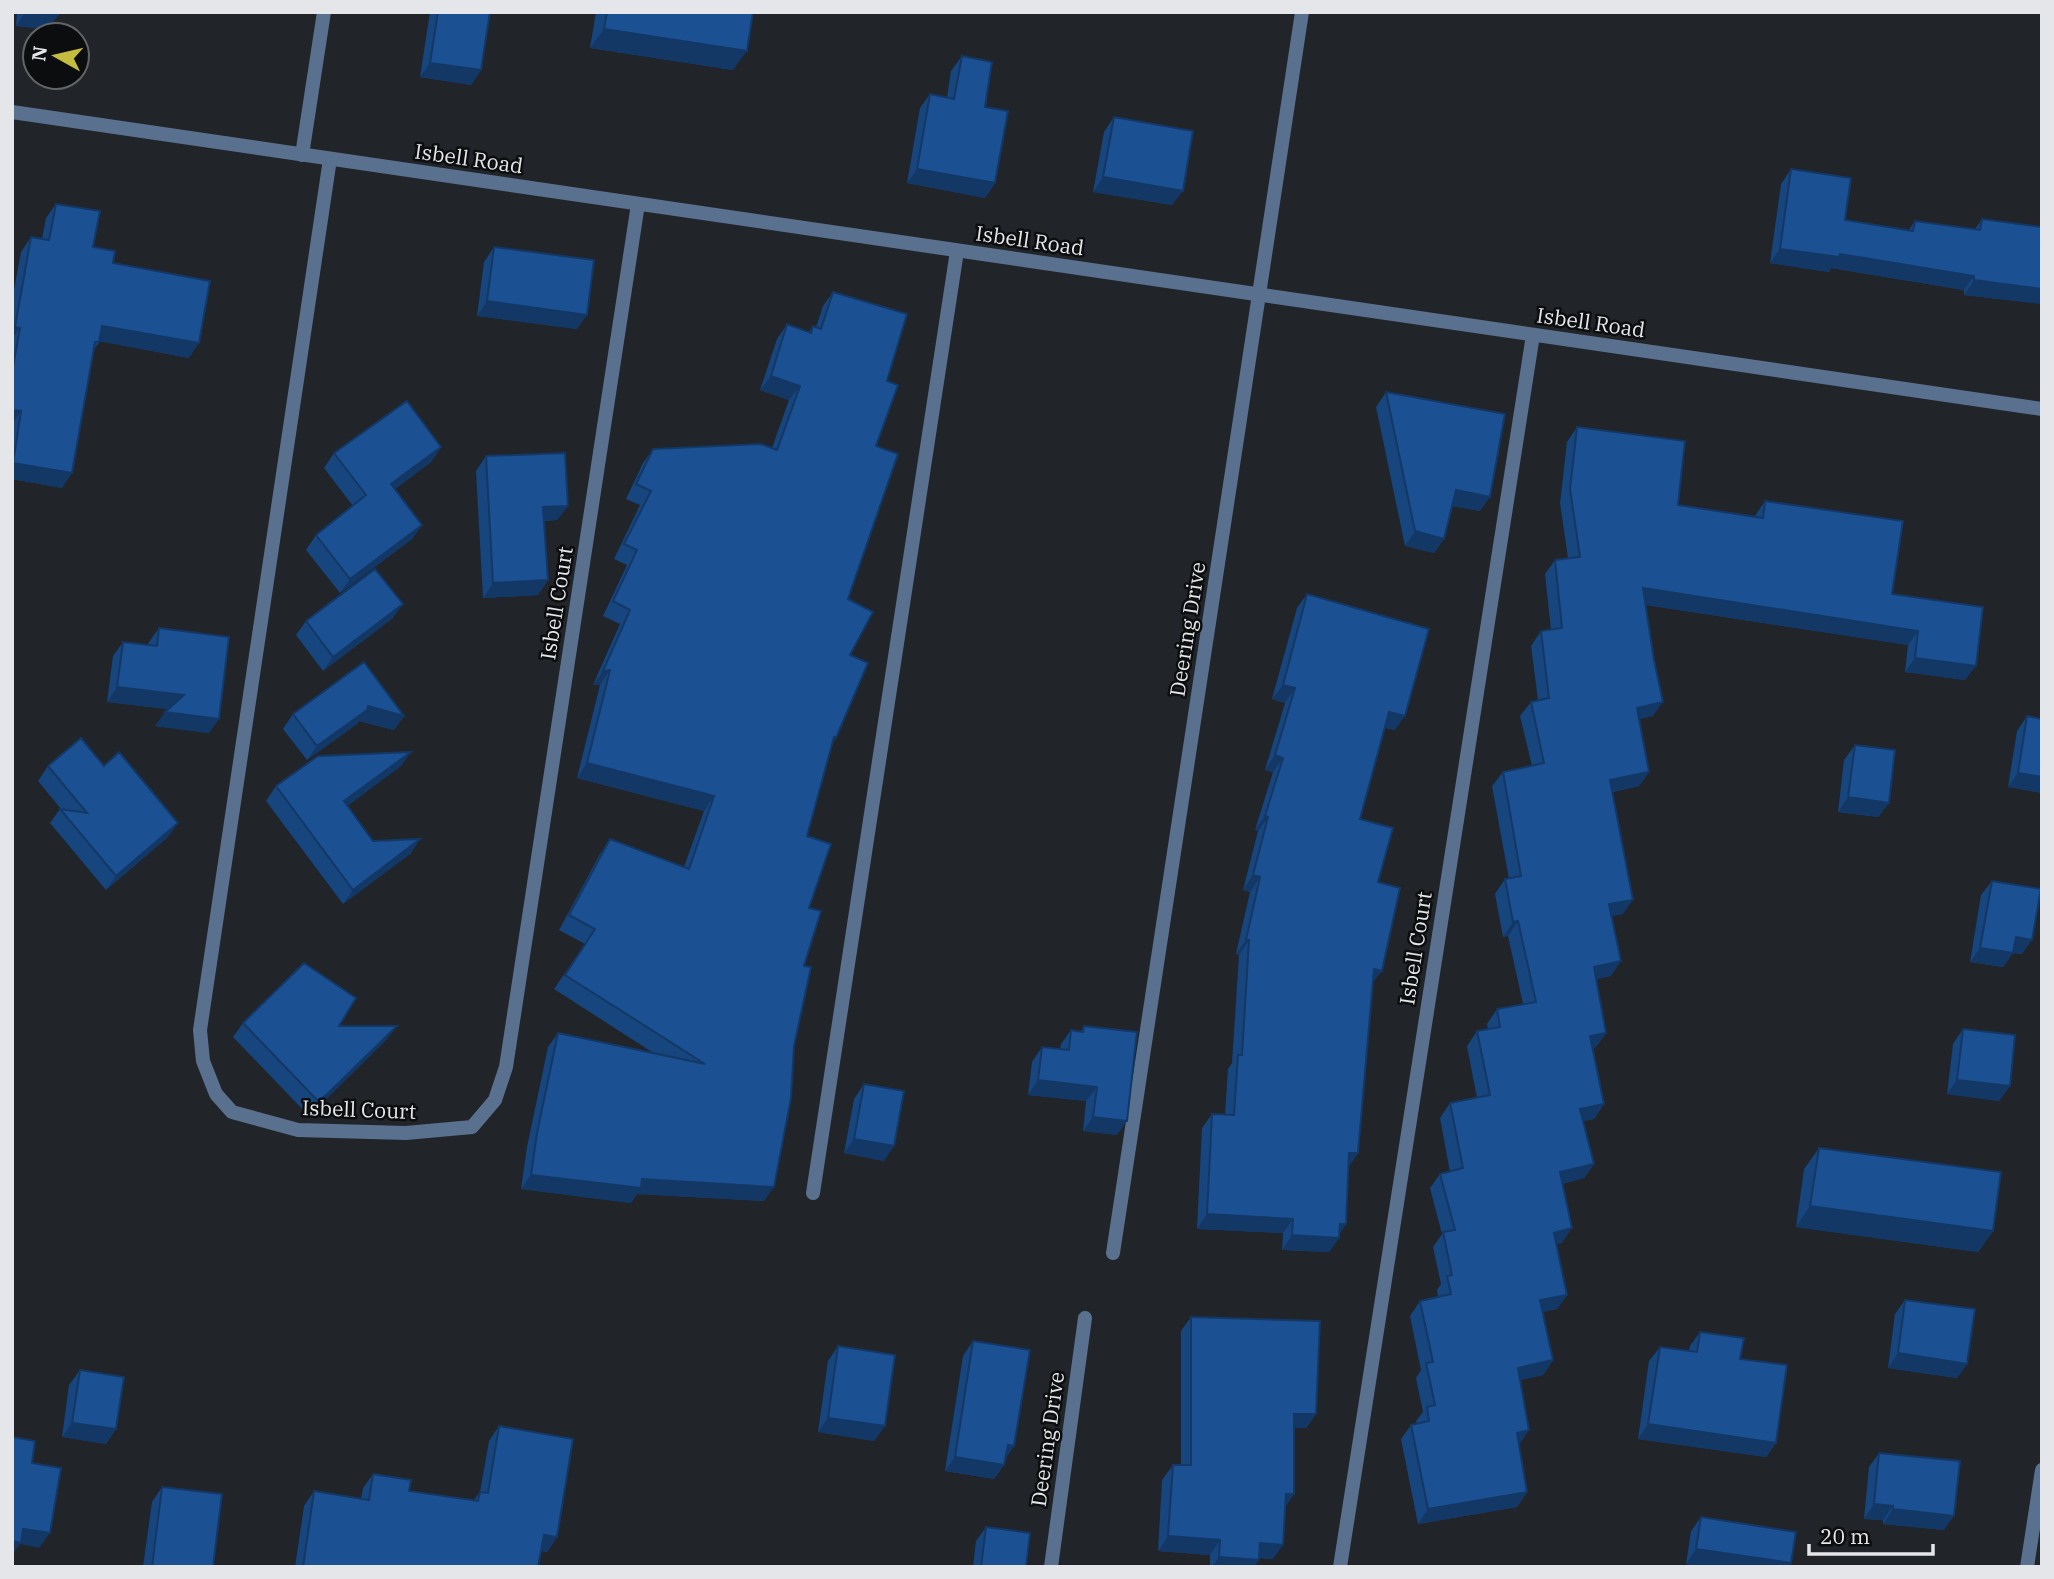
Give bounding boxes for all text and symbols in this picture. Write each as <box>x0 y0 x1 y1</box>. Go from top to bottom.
north arrow <box>21 21 91 91</box>
text: N <box>26 45 52 63</box>
street label: Isbell Road <box>413 137 525 179</box>
street label: Isbell Road <box>974 219 1086 261</box>
street label: Isbell Road <box>1535 301 1647 343</box>
street label: Isbell Court <box>533 544 579 662</box>
street label: Deering Drive <box>1163 560 1211 698</box>
street label: Isbell Court <box>1392 889 1438 1007</box>
street label: Isbell Court <box>301 1093 417 1125</box>
street label: Deering Drive <box>1024 1370 1070 1508</box>
scale bar <box>1809 1512 1933 1556</box>
text: 20 m <box>1820 1522 1870 1550</box>

